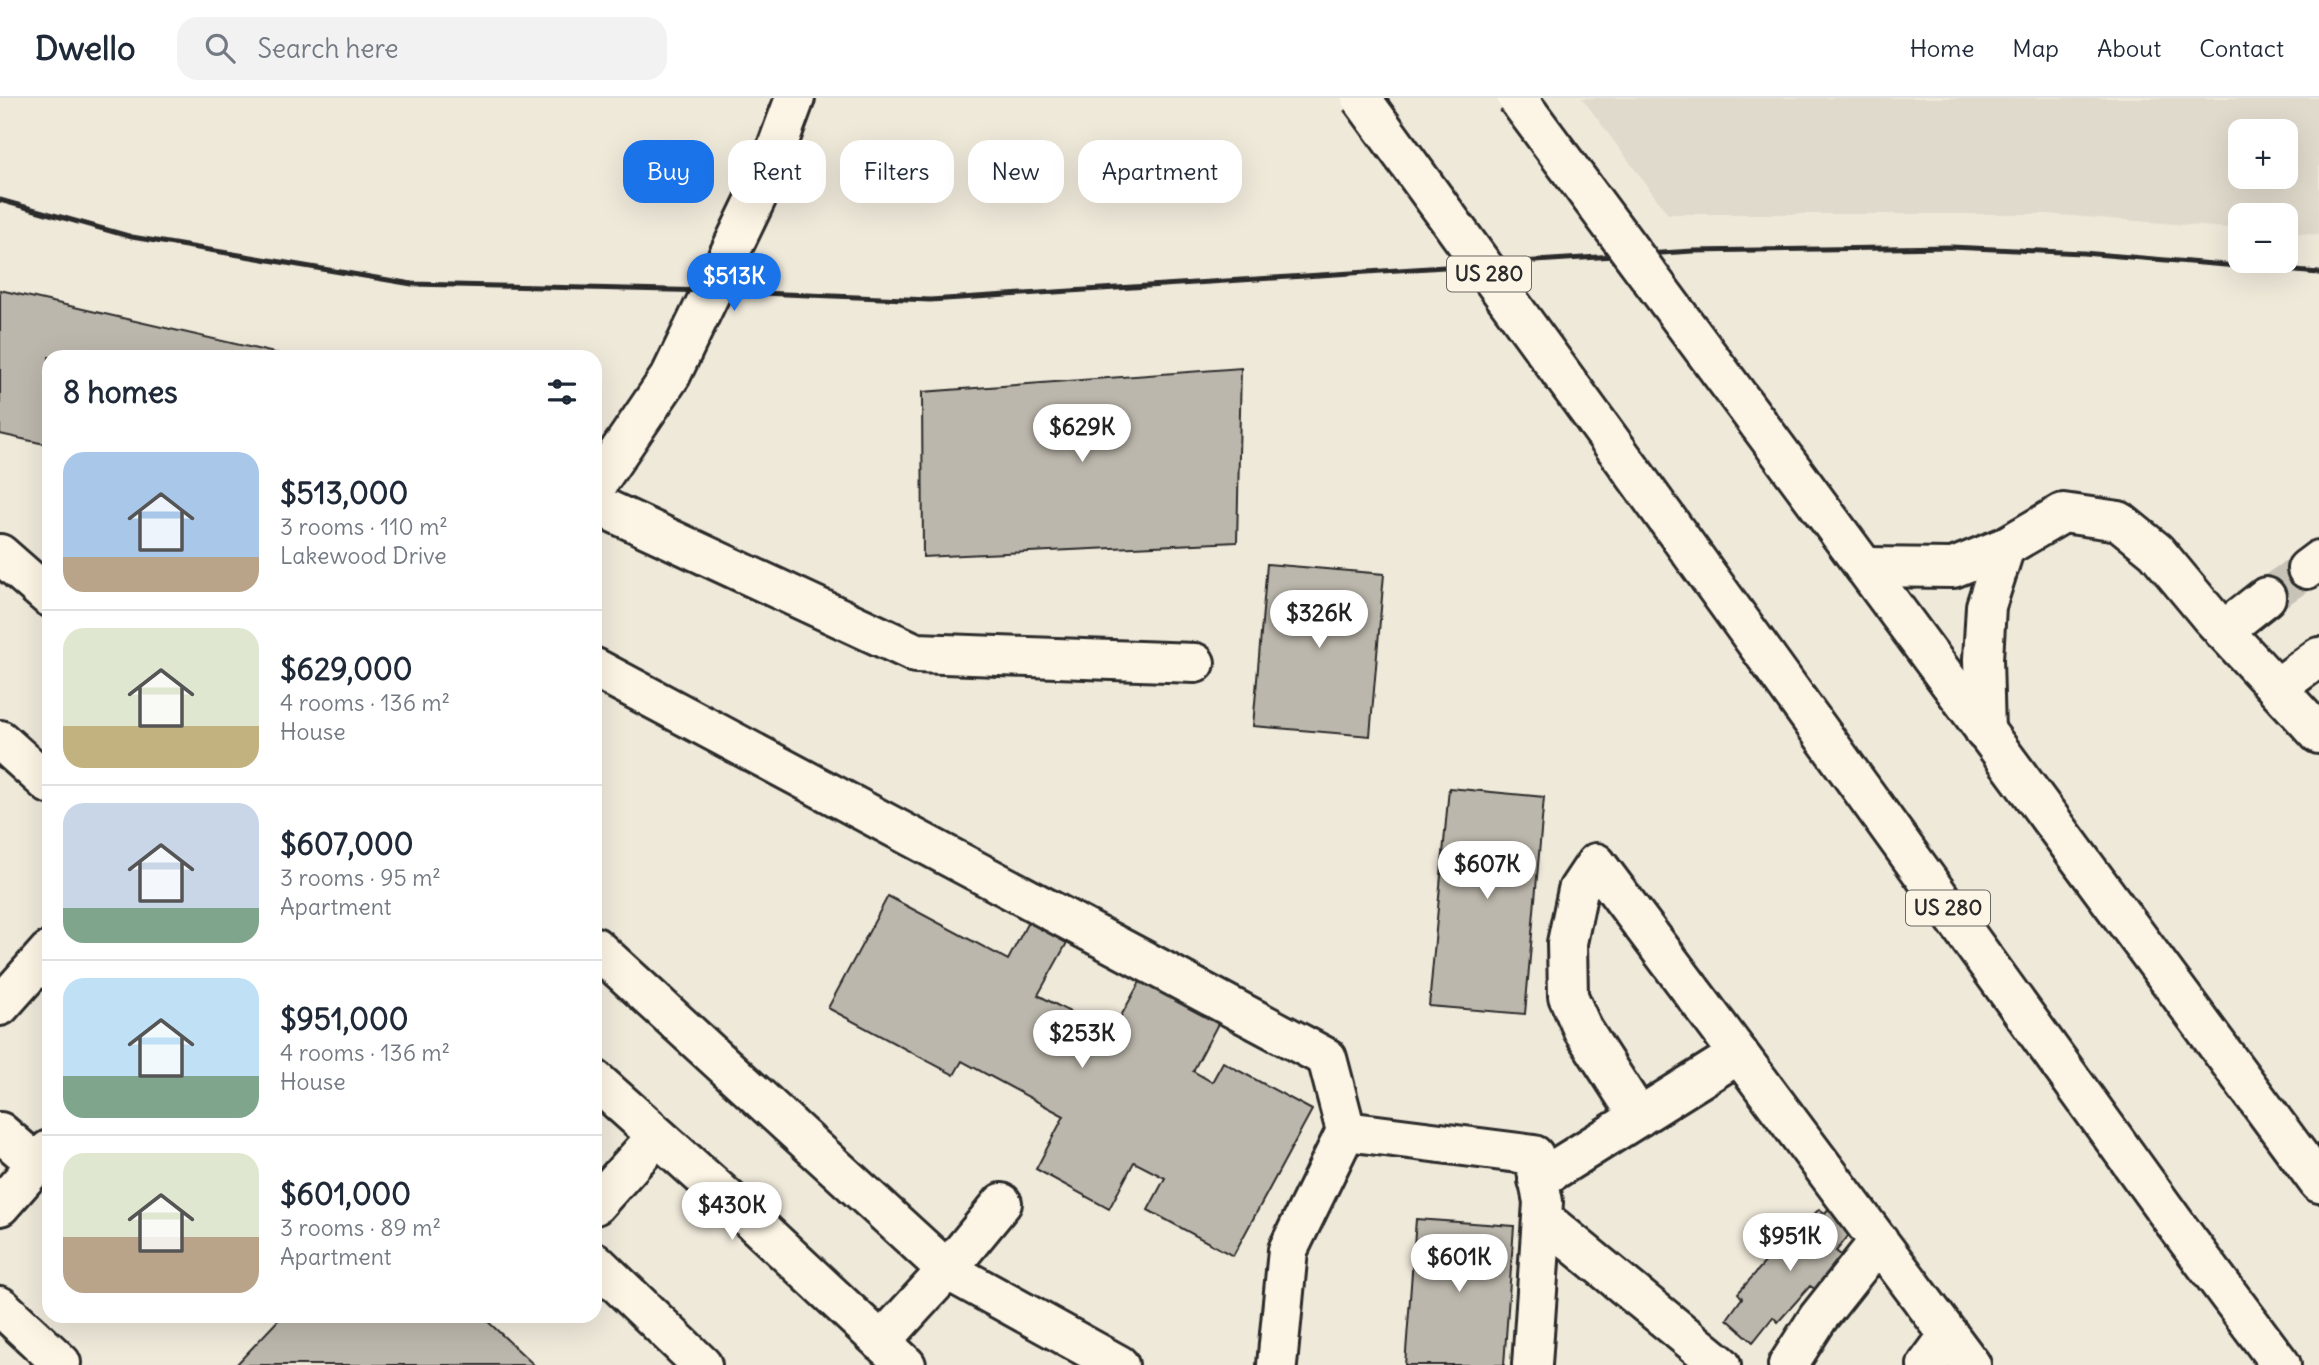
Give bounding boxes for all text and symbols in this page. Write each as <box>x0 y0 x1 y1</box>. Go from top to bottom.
search box <box>177 17 667 80</box>
text: Dwello <box>35 27 135 69</box>
icon: search <box>201 29 239 67</box>
text: Search here <box>257 32 398 65</box>
text: Home <box>1910 33 1974 63</box>
text: Map <box>2012 33 2059 63</box>
text: About <box>2097 33 2161 63</box>
text: Contact <box>2199 33 2284 63</box>
map controls <box>2228 119 2298 273</box>
button: + <box>2228 119 2298 189</box>
chip: Buy <box>623 140 714 203</box>
chip: Rent <box>728 140 826 203</box>
chip: Filters <box>840 140 954 203</box>
chip: New <box>968 140 1064 203</box>
chip: Apartment <box>1078 140 1242 203</box>
button: − <box>2228 203 2298 273</box>
pin: $513K <box>685 254 783 313</box>
road number: US 280 <box>1447 256 1531 292</box>
text: $513K <box>703 261 765 290</box>
text: 8 homes <box>63 373 178 411</box>
icon: filters <box>543 373 581 411</box>
pin: $629K <box>1033 404 1131 464</box>
text: $629K <box>1049 412 1115 441</box>
text: $513,000 <box>280 474 408 512</box>
icon: home <box>119 480 203 564</box>
text: 3 rooms · 110 m² <box>280 512 448 541</box>
text: Lakewood Drive <box>280 541 447 570</box>
pin: $326K <box>1270 590 1368 650</box>
text: $326K <box>1286 598 1352 627</box>
text: $629,000 <box>280 650 413 688</box>
icon: home <box>119 656 203 740</box>
text: 4 rooms · 136 m² <box>280 688 450 717</box>
text: House <box>280 717 346 746</box>
text: $607,000 <box>280 825 413 863</box>
icon: home <box>119 831 203 915</box>
pin: $607K <box>1438 842 1536 901</box>
text: $607K <box>1454 849 1520 878</box>
text: 3 rooms · 95 m² <box>280 863 441 892</box>
road number: US 280 <box>1906 890 1990 926</box>
text: Apartment <box>280 892 392 921</box>
text: $951,000 <box>280 1000 409 1038</box>
icon: home <box>119 1006 203 1090</box>
pin: $253K <box>1033 1010 1131 1070</box>
text: $253K <box>1049 1018 1115 1047</box>
text: 4 rooms · 136 m² <box>280 1038 450 1067</box>
text: House <box>280 1067 346 1096</box>
text: $601,000 <box>280 1175 411 1213</box>
icon: home <box>119 1181 203 1265</box>
pin: $430K <box>683 1182 781 1242</box>
text: $430K <box>698 1190 766 1219</box>
text: 3 rooms · 89 m² <box>280 1213 441 1242</box>
pin: $951K <box>1741 1214 1839 1273</box>
text: $951K <box>1759 1221 1821 1250</box>
pin: $601K <box>1410 1234 1508 1294</box>
text: Apartment <box>280 1242 392 1271</box>
text: $601K <box>1427 1242 1491 1271</box>

